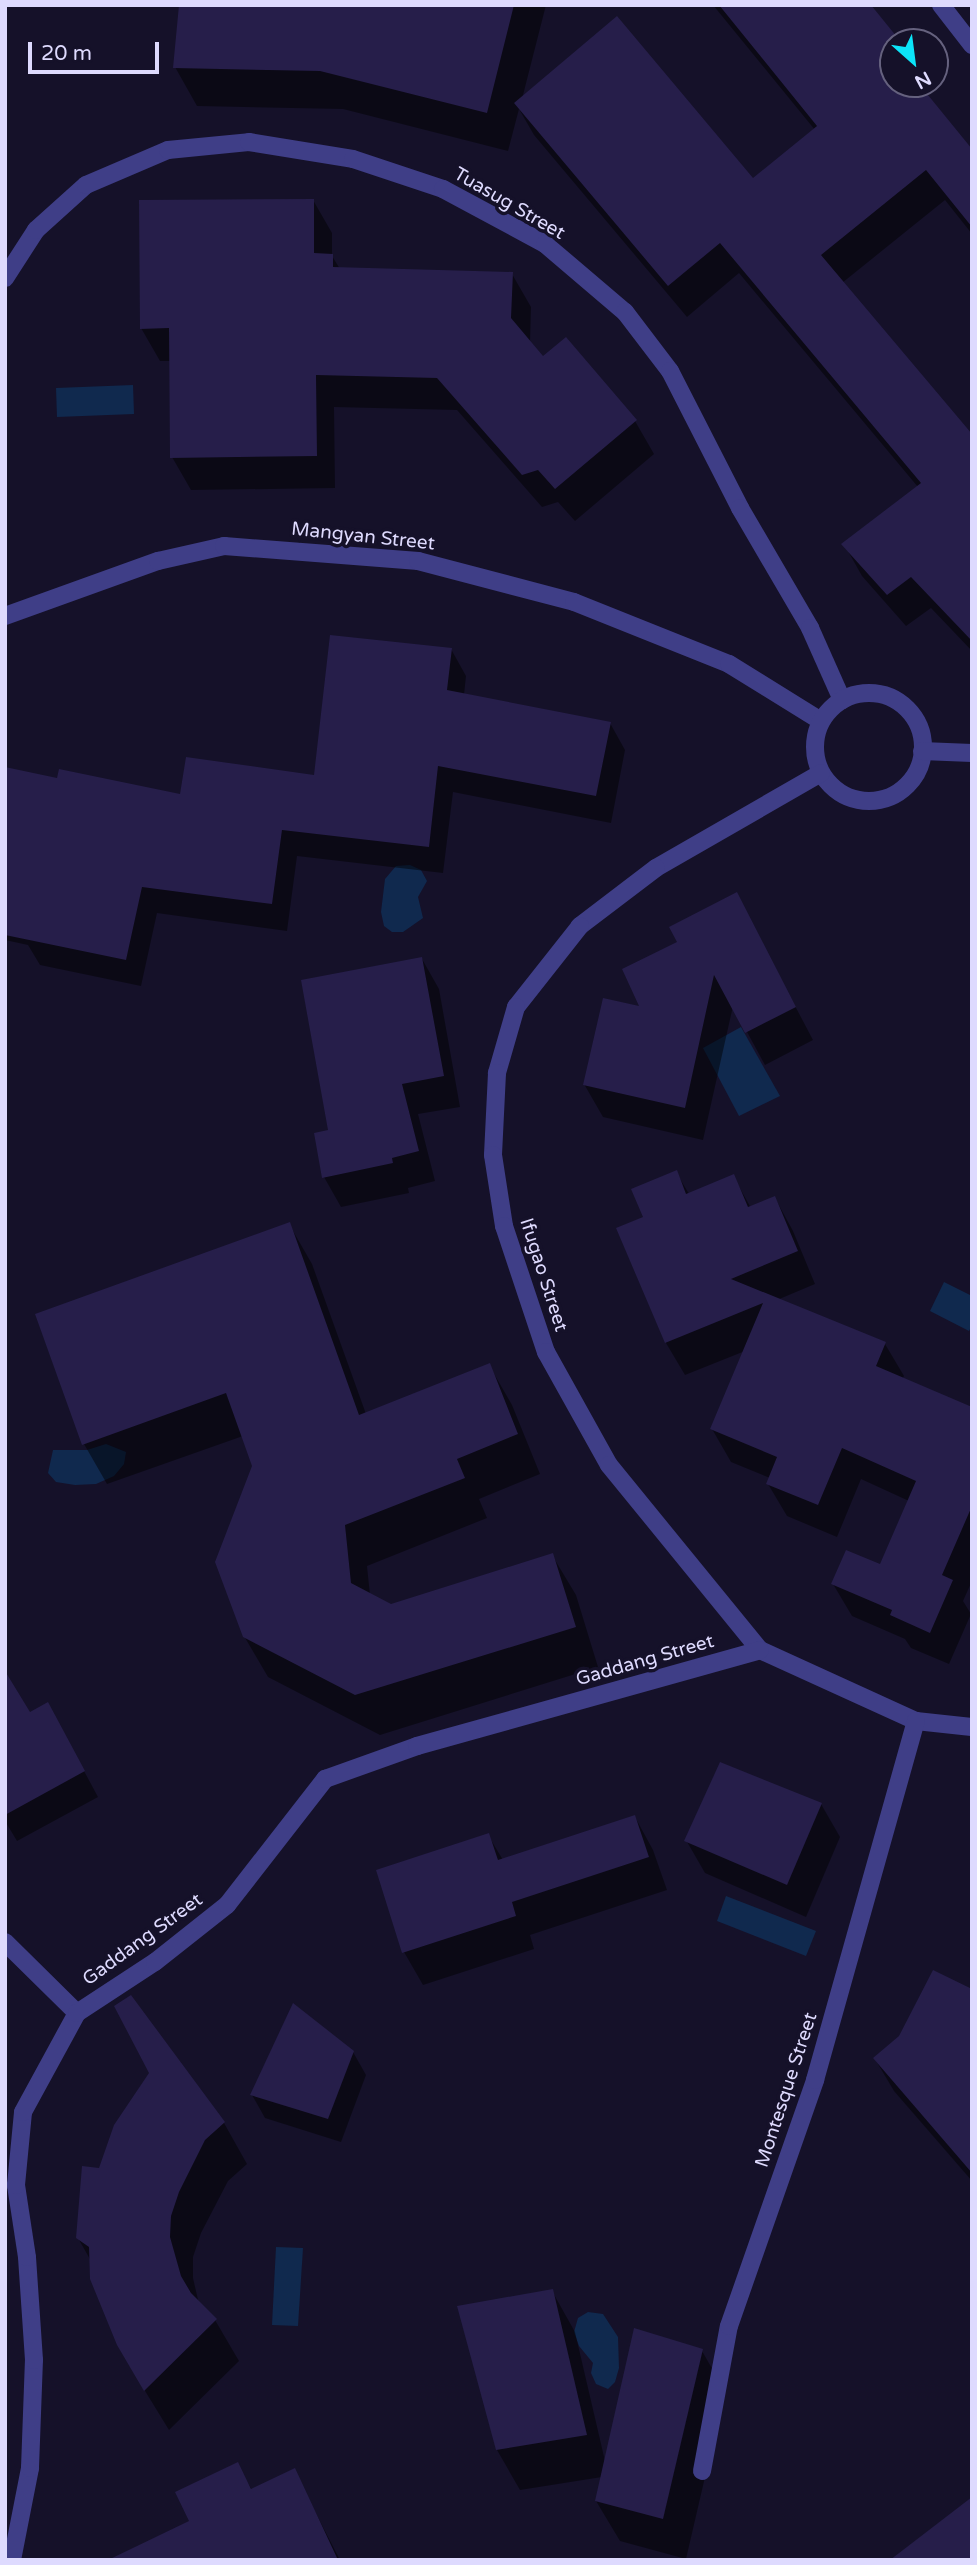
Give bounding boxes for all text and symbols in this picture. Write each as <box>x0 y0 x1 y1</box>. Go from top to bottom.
scale bar <box>32 28 163 72</box>
north arrow <box>879 28 949 98</box>
text: 20 m <box>41 41 92 66</box>
text: N <box>911 66 935 93</box>
street label: Tuasug Street <box>449 163 569 245</box>
street label: Mangyan Street <box>290 518 436 556</box>
street label: Ifugao Street <box>514 1216 572 1334</box>
street label: Gaddang Street <box>573 1630 717 1692</box>
street label: Gaddang Street <box>79 1889 207 1991</box>
street label: Montesque Street <box>751 2010 823 2170</box>

